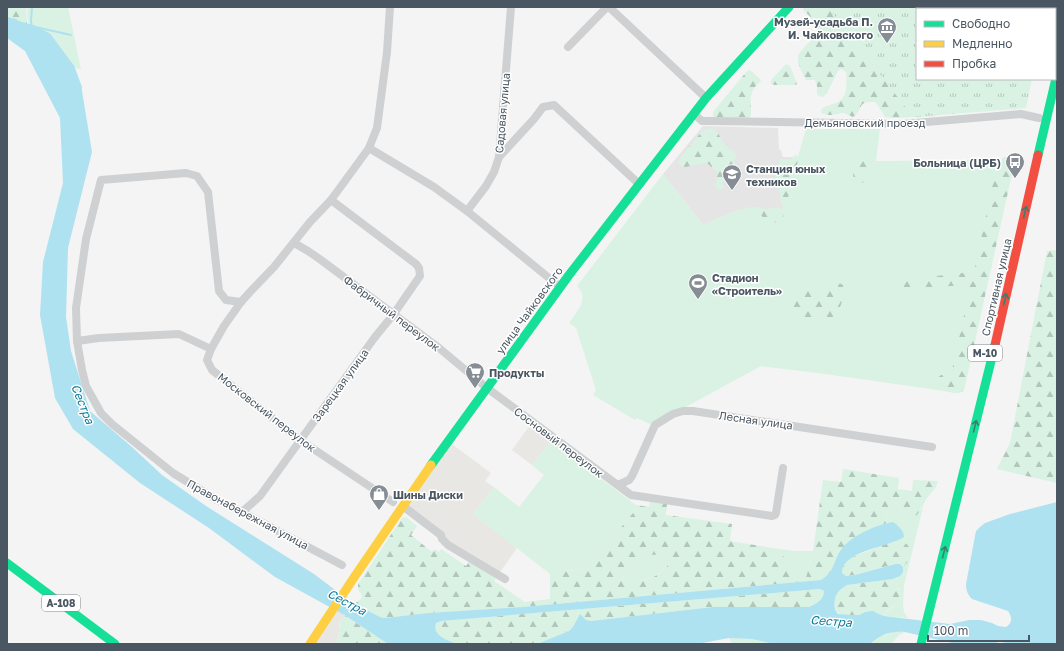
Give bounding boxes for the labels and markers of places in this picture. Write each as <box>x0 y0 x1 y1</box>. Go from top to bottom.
place label: Музей-усадьба П. И. Чайковского <box>774 15 873 41</box>
museum icon: Музей-усадьба П. И. Чайковского <box>876 16 898 44</box>
bus stop icon: Больница (ЦРБ) <box>1004 151 1026 179</box>
place label: Больница (ЦРБ) <box>913 156 1001 169</box>
place label: Станция юных техников <box>746 162 826 188</box>
school or university icon: Станция юных техников <box>721 163 743 191</box>
place label: Стадион «Строитель» <box>712 271 782 297</box>
sports icon: Стадион «Строитель» <box>687 272 709 300</box>
supermarket icon: Продукты <box>464 361 486 389</box>
place label: Продукты <box>489 366 544 379</box>
shop icon: Шины Диски <box>368 483 390 511</box>
place label: Шины Диски <box>393 488 463 501</box>

